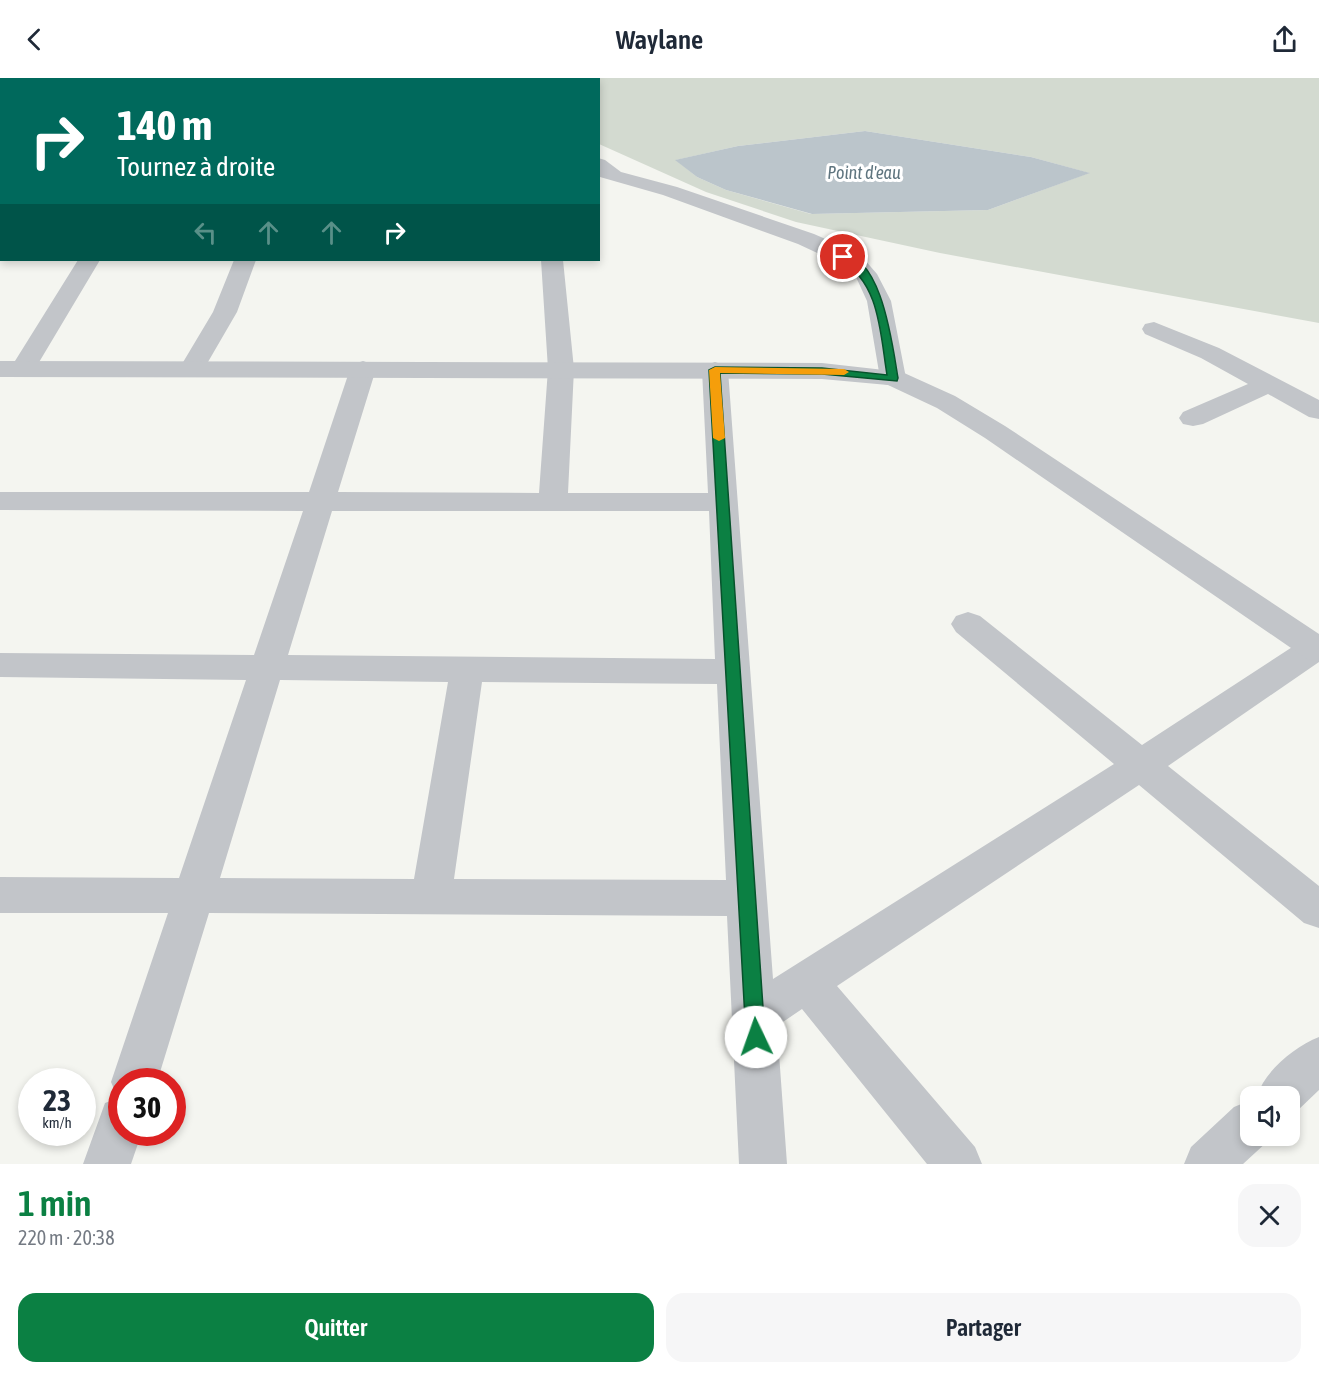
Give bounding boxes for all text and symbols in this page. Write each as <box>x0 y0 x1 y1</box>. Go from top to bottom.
icon: back <box>18 23 51 56</box>
icon: share <box>1268 23 1301 56</box>
text: Waylane <box>616 24 703 55</box>
text: 140 m <box>117 101 212 149</box>
icon: right <box>18 102 96 180</box>
text: Tournez à droite <box>117 151 275 182</box>
water label: Point d'eau <box>827 162 901 183</box>
icon: left <box>189 216 222 249</box>
icon: ahead <box>252 216 285 249</box>
icon: ahead <box>315 216 348 249</box>
icon: right <box>378 216 411 249</box>
pin <box>817 231 868 282</box>
icon: arrive <box>826 240 859 273</box>
position arrow <box>724 1005 788 1069</box>
speed limit sign: 30 <box>108 1068 186 1146</box>
text: 23 <box>43 1083 71 1117</box>
map controls <box>1240 1086 1300 1146</box>
button: sound <box>1240 1086 1300 1146</box>
text: km/h <box>42 1114 72 1131</box>
text: 1 min <box>18 1182 92 1224</box>
button: close <box>1238 1184 1301 1247</box>
text: 220 m · 20:38 <box>18 1226 115 1249</box>
button: Quitter <box>18 1293 654 1362</box>
button: Partager <box>666 1293 1301 1362</box>

